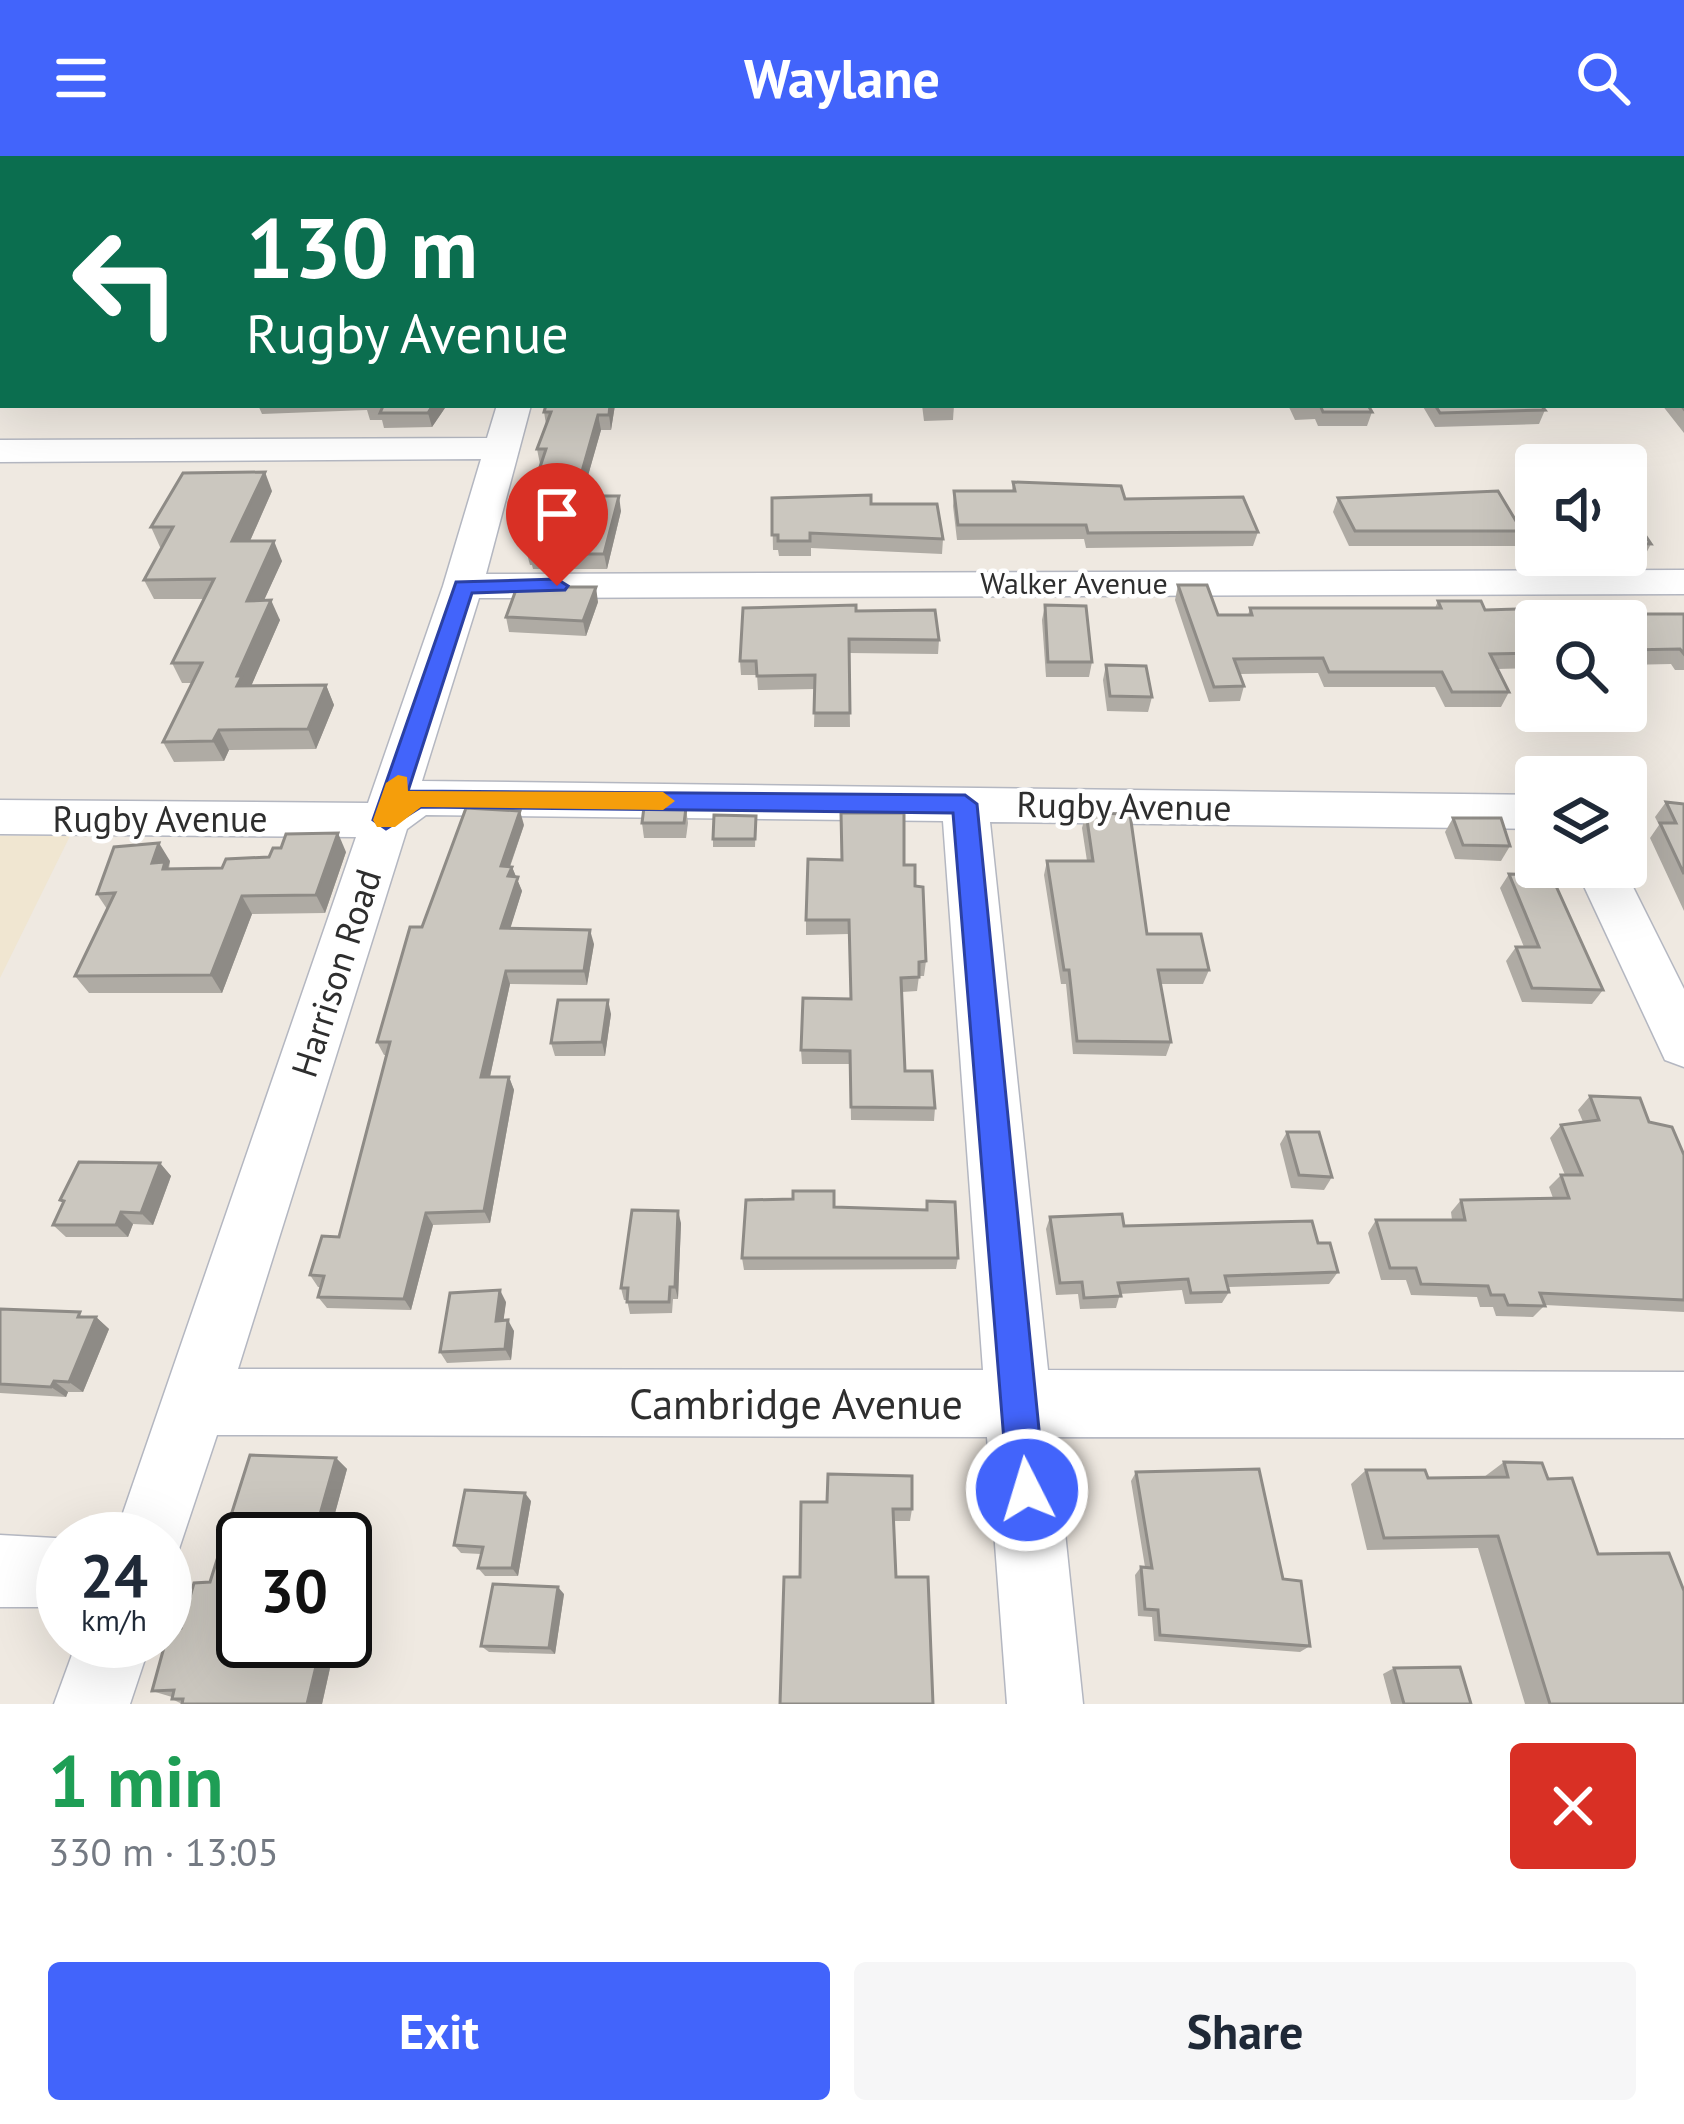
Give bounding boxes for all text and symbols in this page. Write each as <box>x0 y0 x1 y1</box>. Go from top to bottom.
text: Waylane <box>744 43 940 113</box>
icon: menu <box>48 45 114 111</box>
icon: search <box>1570 45 1636 111</box>
text: 130 m <box>246 192 478 301</box>
icon: left <box>48 204 204 360</box>
text: Rugby Avenue <box>246 298 569 368</box>
map controls <box>1515 444 1647 888</box>
button: sound <box>1515 444 1647 576</box>
pin <box>506 463 608 586</box>
icon: arrive <box>524 481 590 547</box>
street label: Walker Avenue <box>980 563 1168 602</box>
button: search <box>1515 600 1647 732</box>
button: layers <box>1515 756 1647 888</box>
street label: Rugby Avenue <box>1016 780 1232 831</box>
street label: Rugby Avenue <box>52 795 268 842</box>
street label: Harrison Road <box>280 863 391 1083</box>
street label: Cambridge Avenue <box>629 1376 963 1431</box>
position arrow <box>964 1427 1090 1553</box>
speed limit sign: 30 <box>216 1512 372 1668</box>
text: 24 <box>80 1536 148 1614</box>
text: km/h <box>81 1600 147 1639</box>
text: 1 min <box>48 1734 224 1827</box>
button: close <box>1510 1743 1636 1869</box>
text: 330 m · 13:05 <box>48 1826 279 1877</box>
button: Exit <box>48 1962 830 2100</box>
button: Share <box>854 1962 1636 2100</box>

